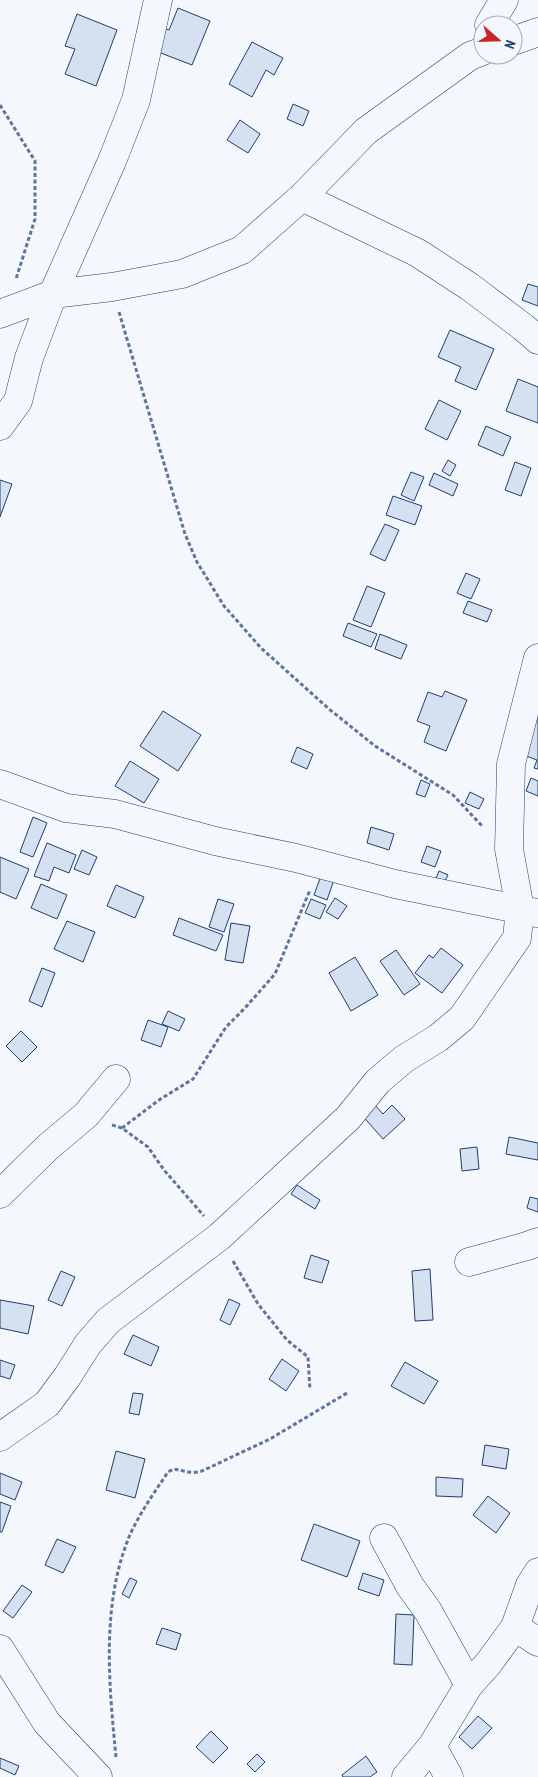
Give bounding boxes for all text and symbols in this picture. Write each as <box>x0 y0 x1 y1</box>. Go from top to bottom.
north arrow <box>473 15 523 65</box>
text: N <box>500 38 520 51</box>

